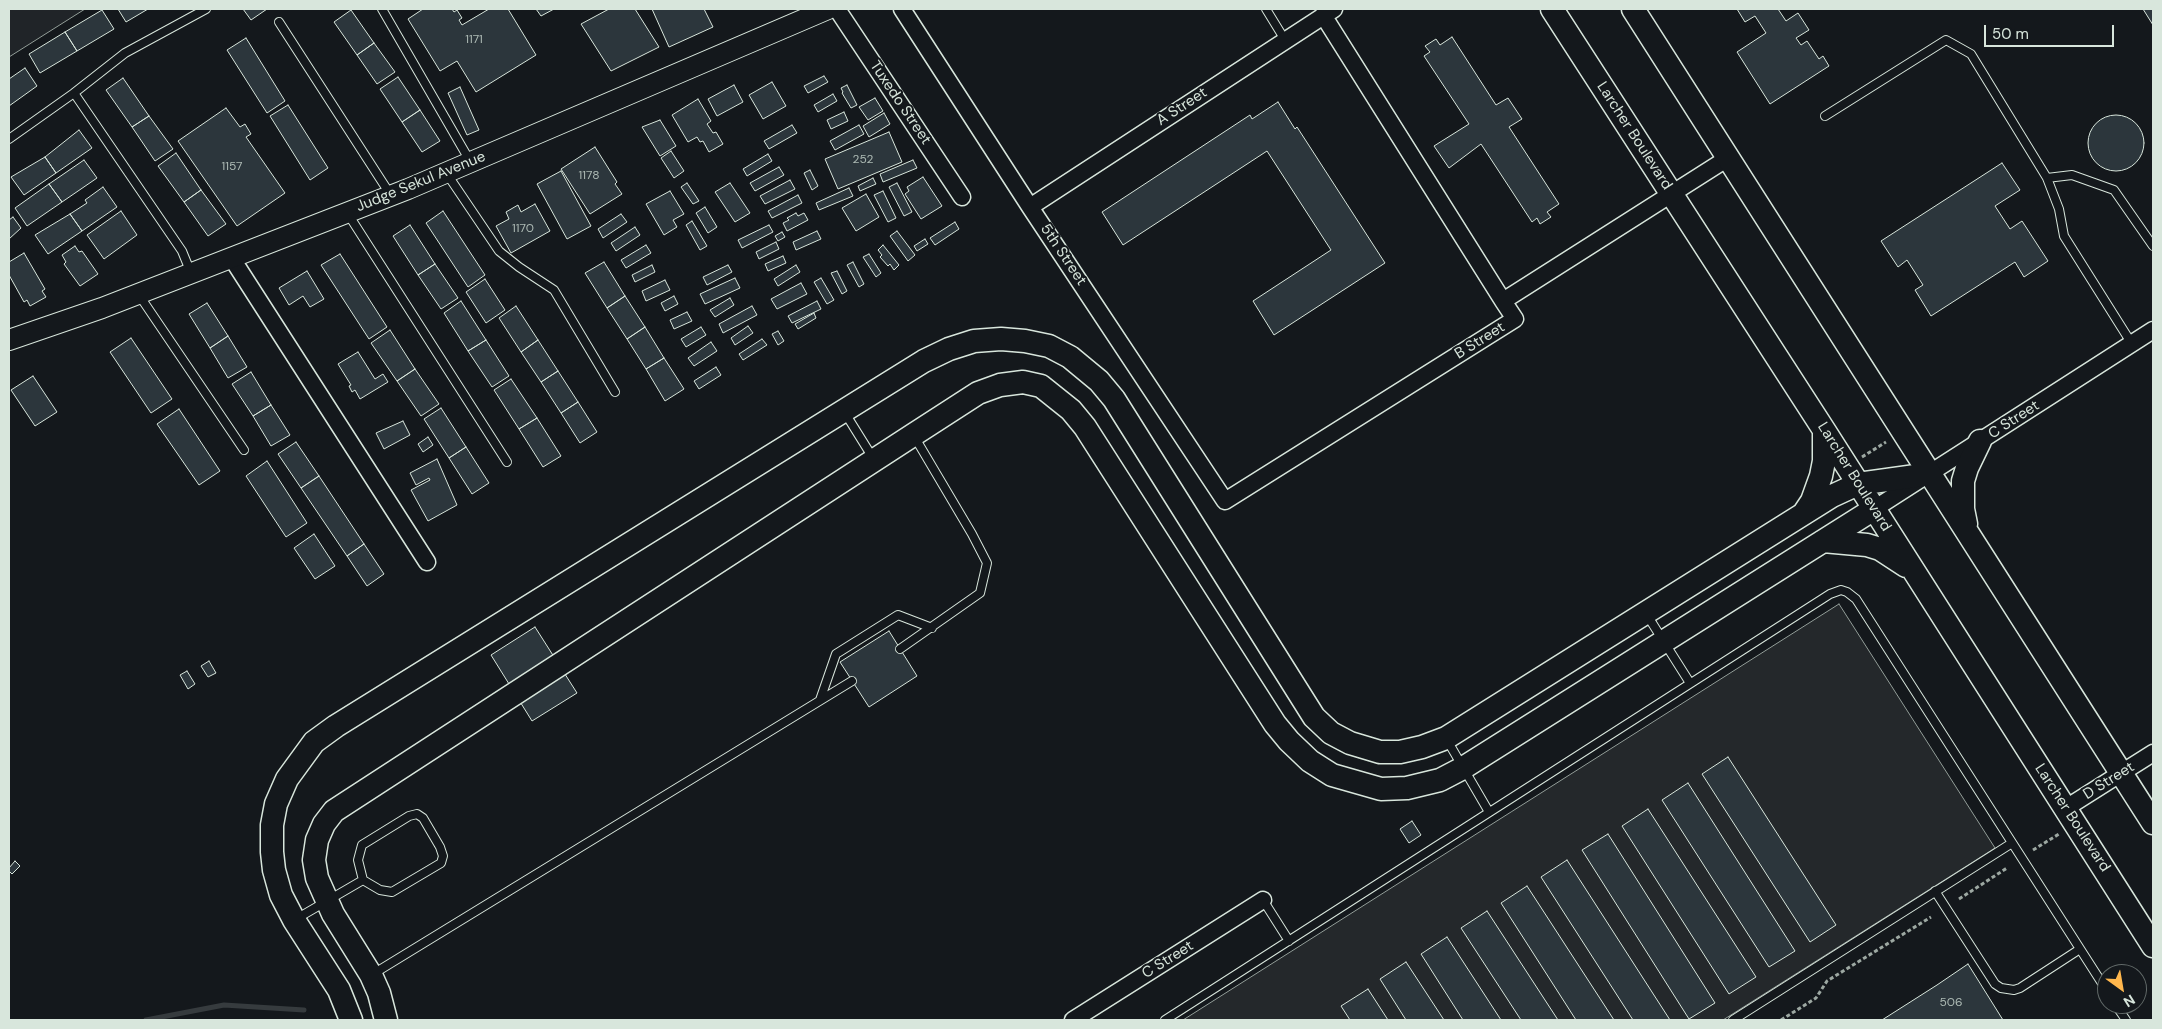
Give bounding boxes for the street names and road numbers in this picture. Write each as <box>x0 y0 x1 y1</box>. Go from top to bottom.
street label: Tuxedo Street <box>866 58 934 148</box>
street label: Larcher Boulevard <box>1592 79 1676 193</box>
street label: A Street <box>1153 84 1211 130</box>
street label: Judge Sekul Avenue <box>354 148 488 216</box>
street label: 5th Street <box>1036 221 1090 289</box>
street label: B Street <box>1452 319 1508 363</box>
street label: C Street <box>1985 397 2043 443</box>
street label: Larcher Boulevard <box>1813 419 1895 535</box>
street label: D Street <box>2080 758 2138 804</box>
street label: Larcher Boulevard <box>2030 761 2114 875</box>
street label: C Street <box>1139 937 1197 983</box>

